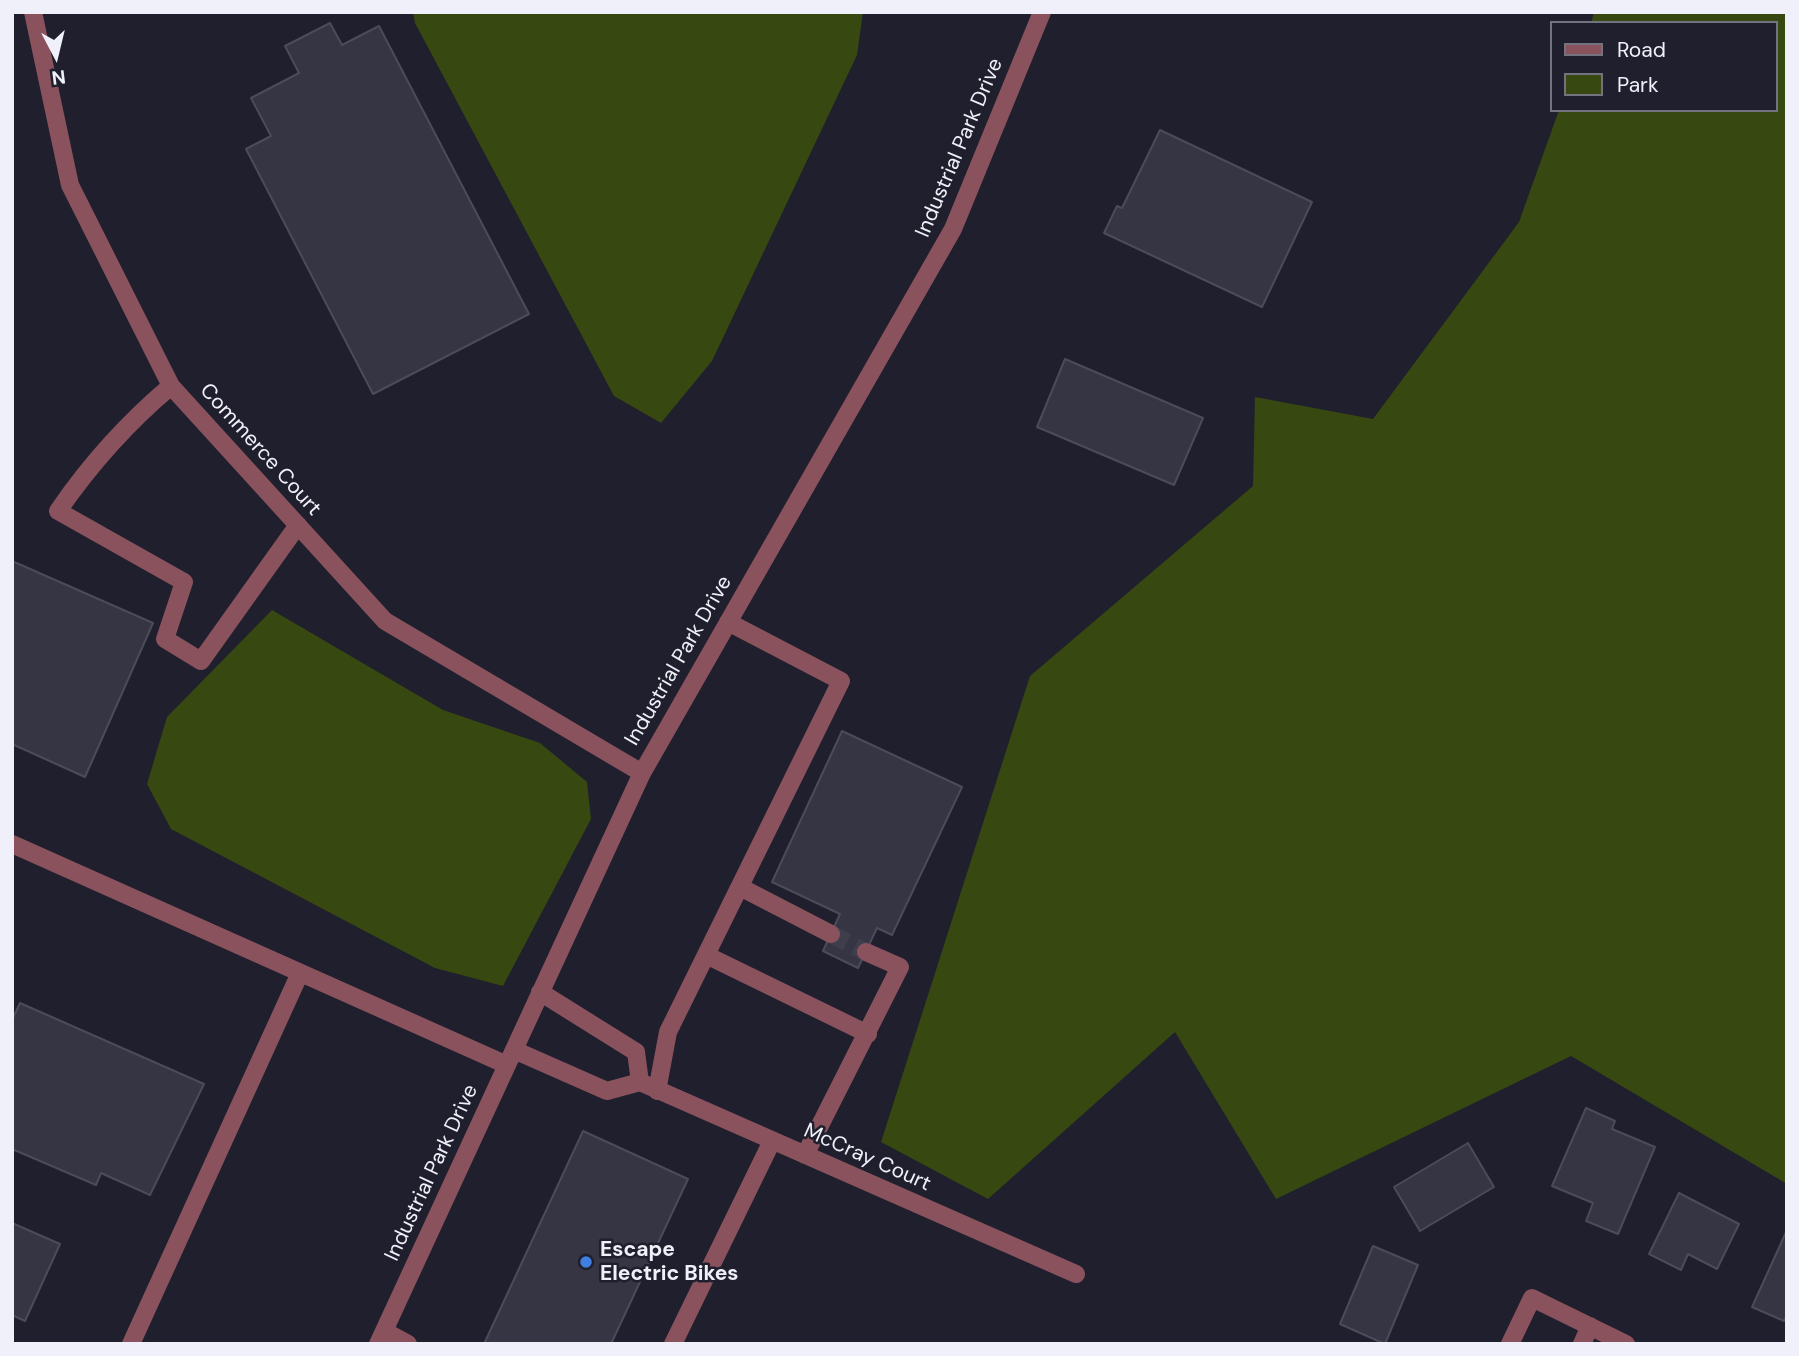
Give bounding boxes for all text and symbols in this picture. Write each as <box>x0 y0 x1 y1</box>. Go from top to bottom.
north arrow <box>21 21 91 91</box>
legend <box>1550 21 1778 112</box>
text: Road <box>1617 36 1666 64</box>
street label: Industrial Park Drive <box>911 55 1009 241</box>
text: N <box>50 64 67 91</box>
text: Park <box>1617 71 1658 99</box>
street label: Commerce Court <box>194 379 326 521</box>
street label: Industrial Park Drive <box>620 572 738 750</box>
street label: Industrial Park Drive <box>380 1081 484 1265</box>
street label: McCray Court <box>800 1119 934 1197</box>
place label: Escape Electric Bikes <box>600 1237 738 1287</box>
marker: Escape Electric Bikes <box>578 1254 594 1270</box>

